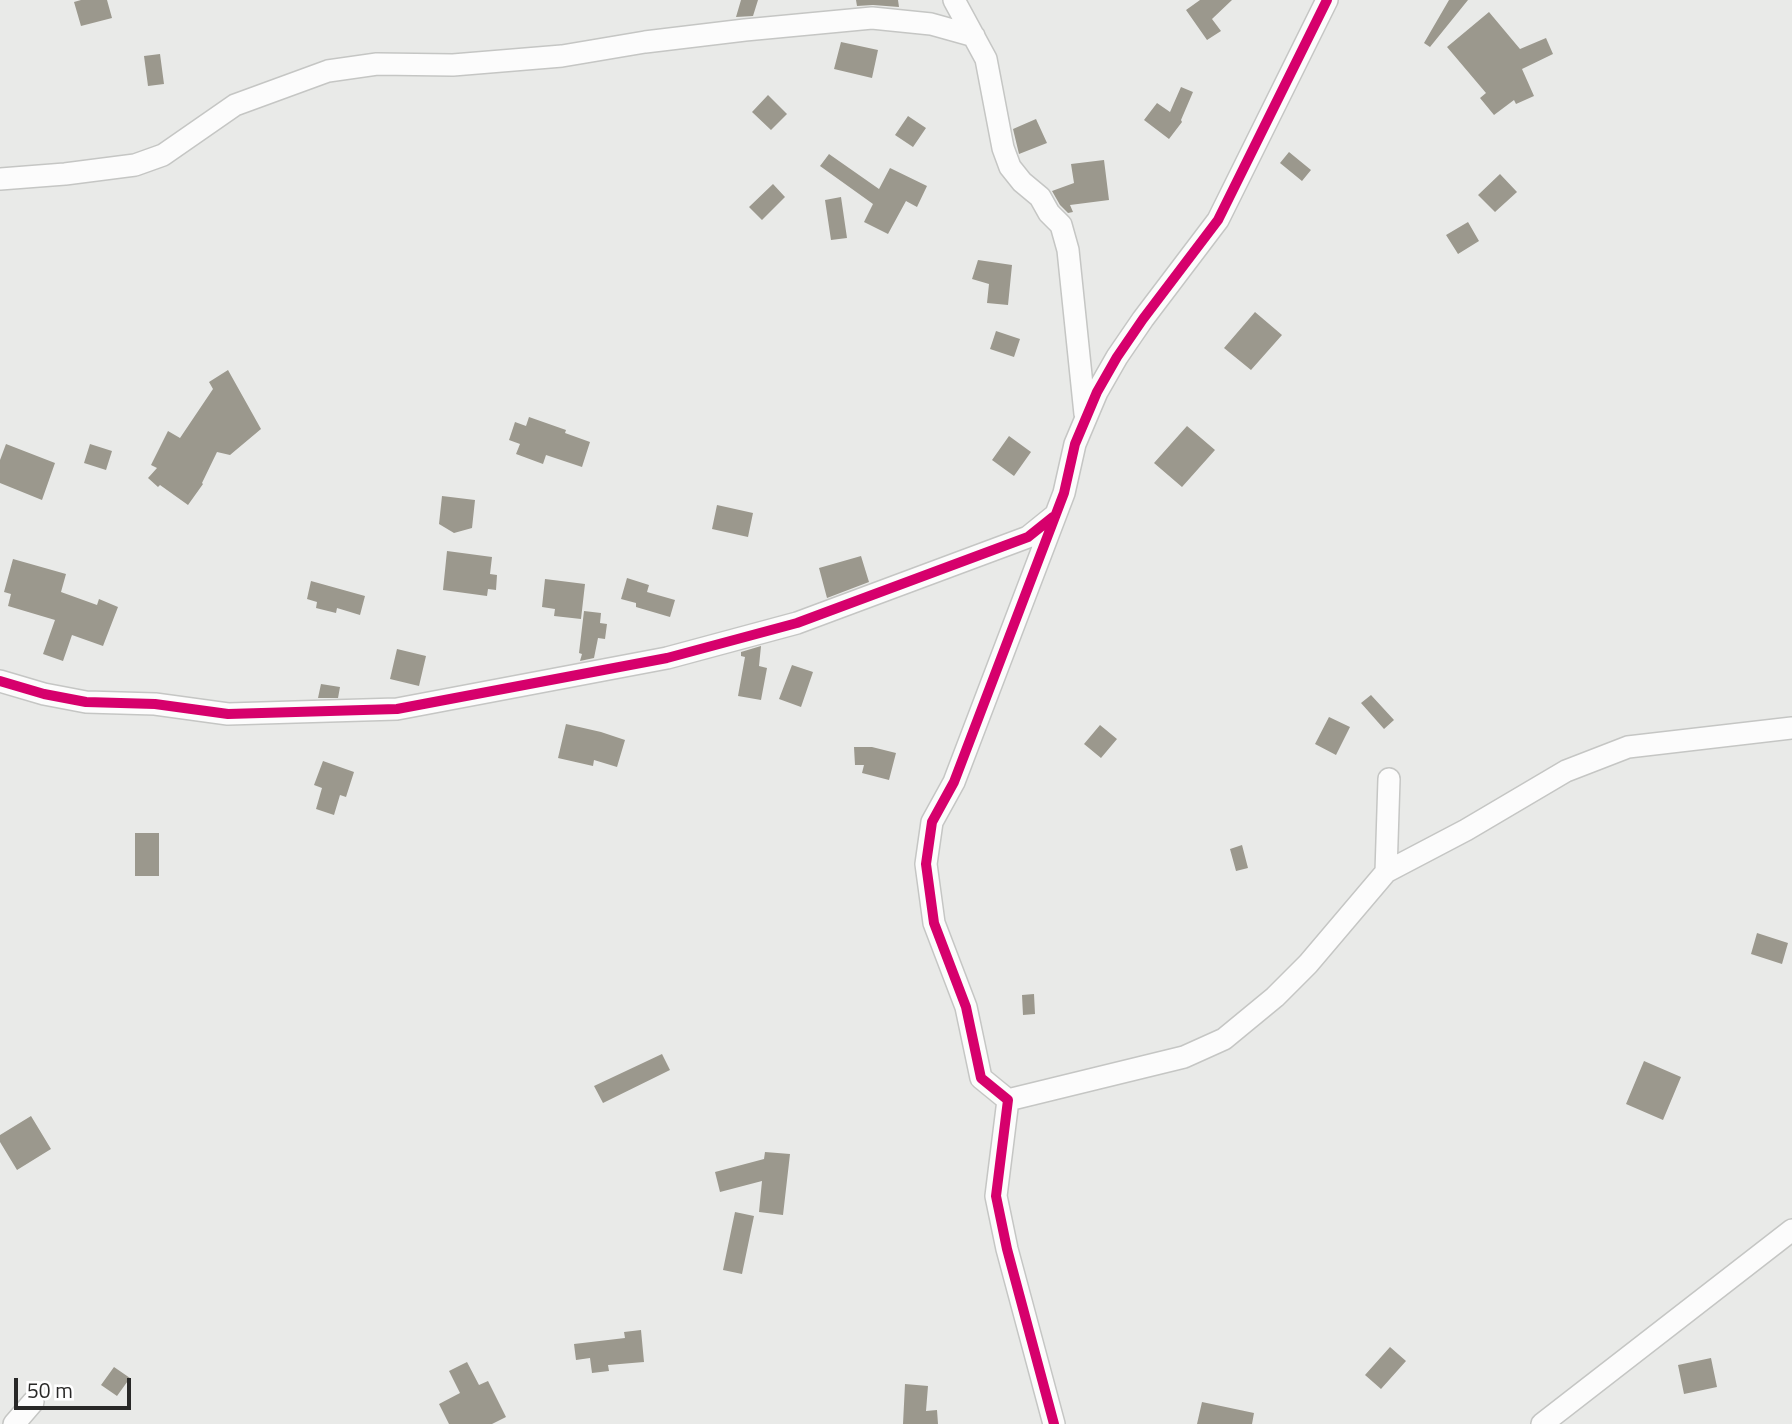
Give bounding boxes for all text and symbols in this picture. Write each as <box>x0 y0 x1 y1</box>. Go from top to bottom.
scale bar <box>18 1364 135 1408</box>
text: 50 m <box>27 1374 73 1406</box>

